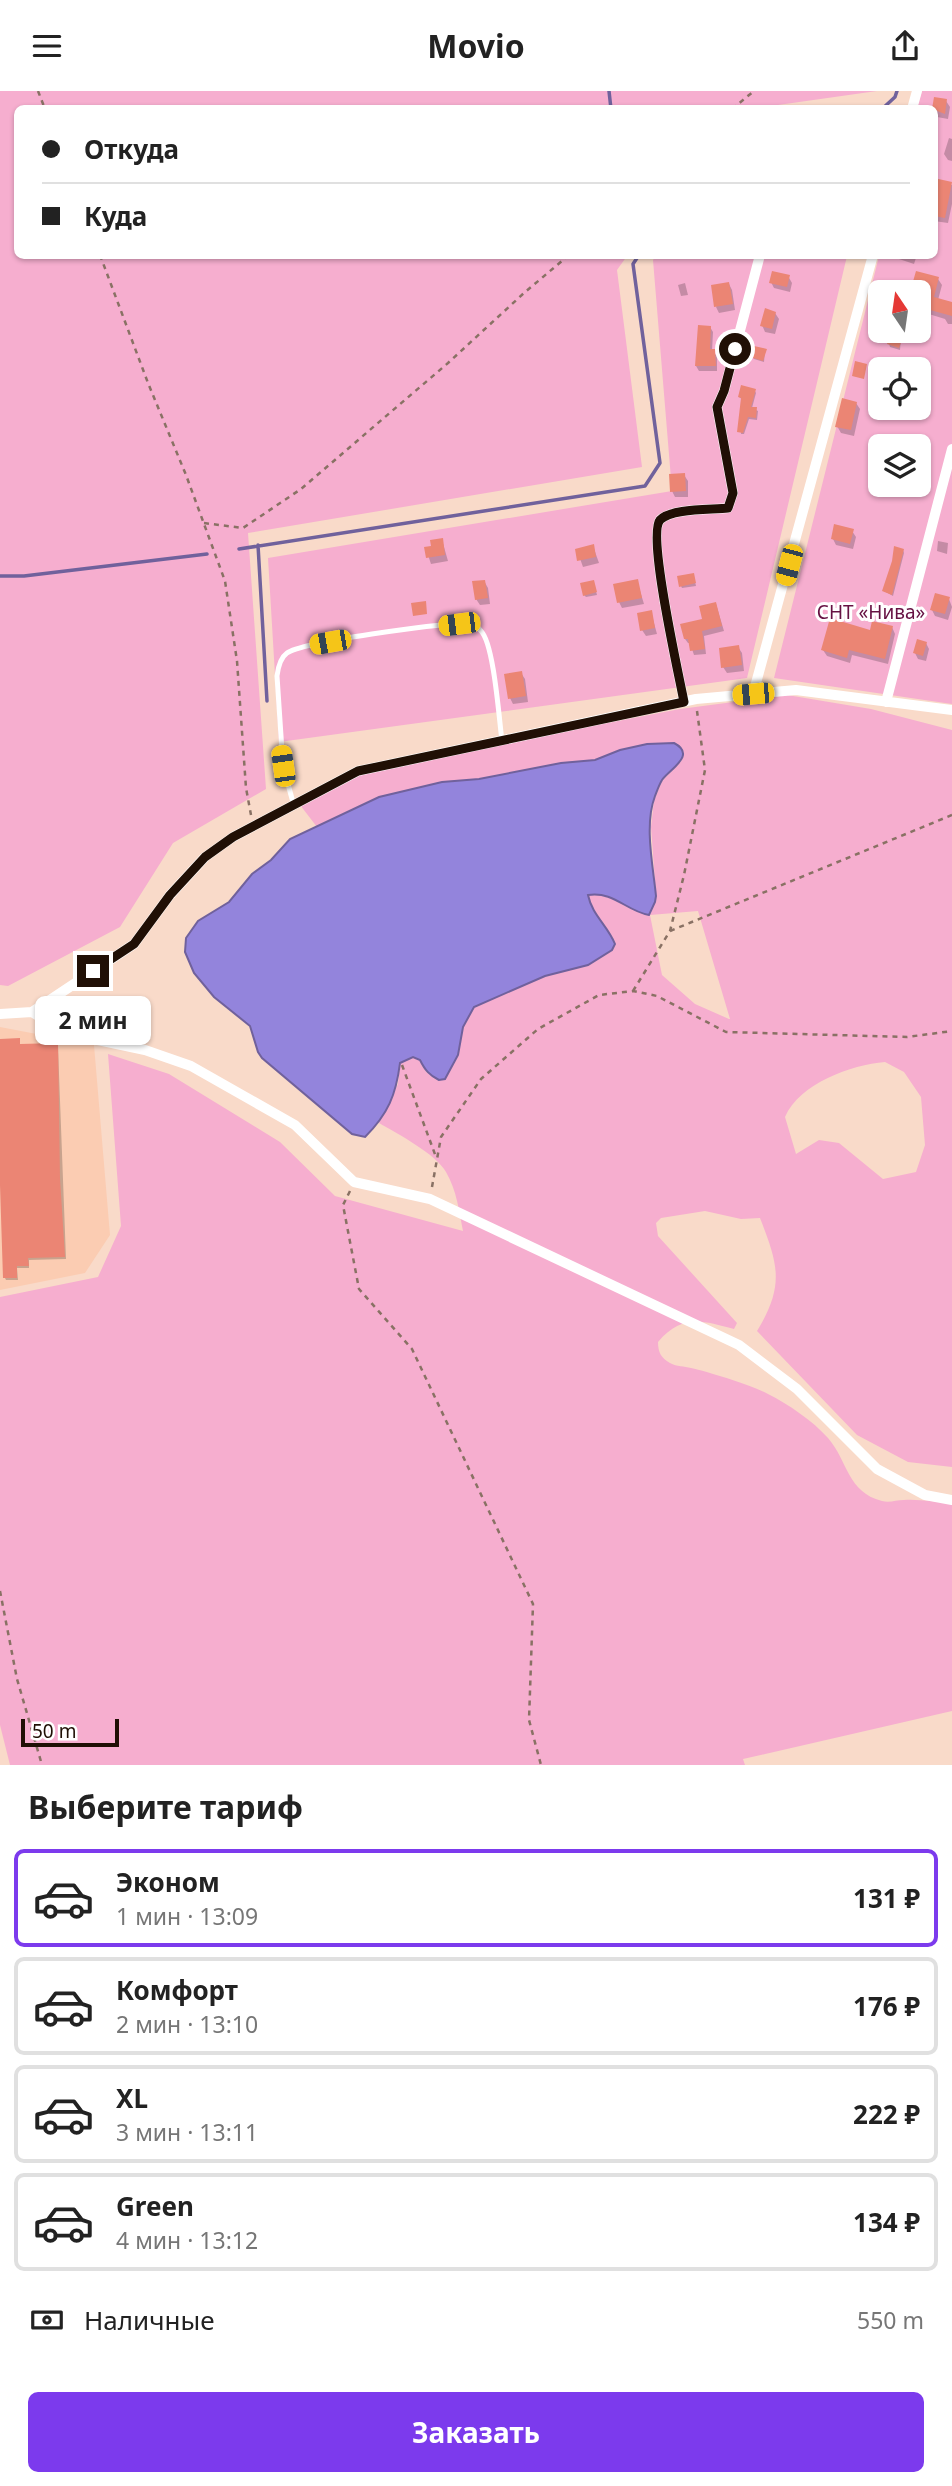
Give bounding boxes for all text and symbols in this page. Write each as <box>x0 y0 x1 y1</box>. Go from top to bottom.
text: Movio <box>427 24 525 67</box>
icon: menu <box>28 27 66 65</box>
icon: share <box>886 27 924 65</box>
text: Откуда <box>84 131 179 167</box>
text: Куда <box>84 198 147 234</box>
north arrow <box>868 280 931 343</box>
map controls <box>868 280 931 497</box>
route start <box>719 333 751 365</box>
button: locate <box>868 357 931 420</box>
button: layers <box>868 434 931 497</box>
car <box>774 542 805 588</box>
park label: СНТ «Нива» <box>817 599 925 625</box>
car <box>437 611 482 637</box>
car <box>308 628 353 656</box>
car <box>732 682 775 706</box>
car <box>270 744 297 788</box>
route end <box>77 955 109 987</box>
callout: 2 мин <box>35 995 151 1045</box>
text: 2 мин <box>59 1004 127 1036</box>
scale bar <box>21 1716 119 1748</box>
text: 50 m <box>32 1718 76 1744</box>
text: Выберите тариф <box>28 1785 303 1828</box>
text: Эконом <box>116 1864 220 1900</box>
icon: car <box>32 1867 95 1930</box>
text: 131 ₽ <box>853 1880 920 1916</box>
text: 1 мин · 13:09 <box>116 1900 258 1932</box>
text: Комфорт <box>116 1972 238 2008</box>
icon: car <box>32 1975 95 2038</box>
text: 176 ₽ <box>853 1988 920 2024</box>
text: 2 мин · 13:10 <box>116 2008 258 2040</box>
text: XL <box>116 2080 148 2116</box>
icon: car <box>32 2083 95 2146</box>
text: 222 ₽ <box>853 2096 920 2132</box>
text: 3 мин · 13:11 <box>116 2116 258 2148</box>
text: Green <box>116 2188 194 2224</box>
icon: car <box>32 2191 95 2254</box>
text: 134 ₽ <box>853 2204 920 2240</box>
text: 4 мин · 13:12 <box>116 2224 258 2256</box>
icon: cash <box>28 2301 66 2339</box>
text: Наличные <box>84 2302 215 2338</box>
text: 550 m <box>857 2304 924 2336</box>
button: Заказать <box>28 2392 924 2472</box>

